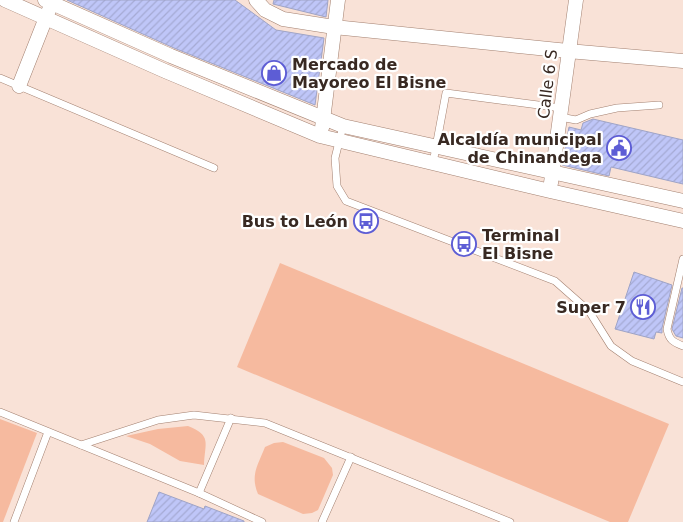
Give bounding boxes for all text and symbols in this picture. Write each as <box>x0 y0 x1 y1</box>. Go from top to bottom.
street label: Calle 6 S <box>534 48 561 120</box>
place label: Mercado de Mayoreo El Bisne <box>292 55 447 92</box>
shop icon: Mercado de Mayoreo El Bisne <box>261 60 287 86</box>
place label: Alcaldía municipal de Chinandega <box>437 130 602 167</box>
public building icon: Alcaldía municipal de Chinandega <box>606 135 632 161</box>
bus stop icon: Bus to León <box>353 208 379 234</box>
place label: Bus to León <box>242 212 348 231</box>
place label: Terminal El Bisne <box>482 226 559 263</box>
bus stop icon: Terminal El Bisne <box>451 231 477 257</box>
restaurant icon: Super 7 <box>630 294 656 320</box>
place label: Super 7 <box>556 298 626 317</box>

